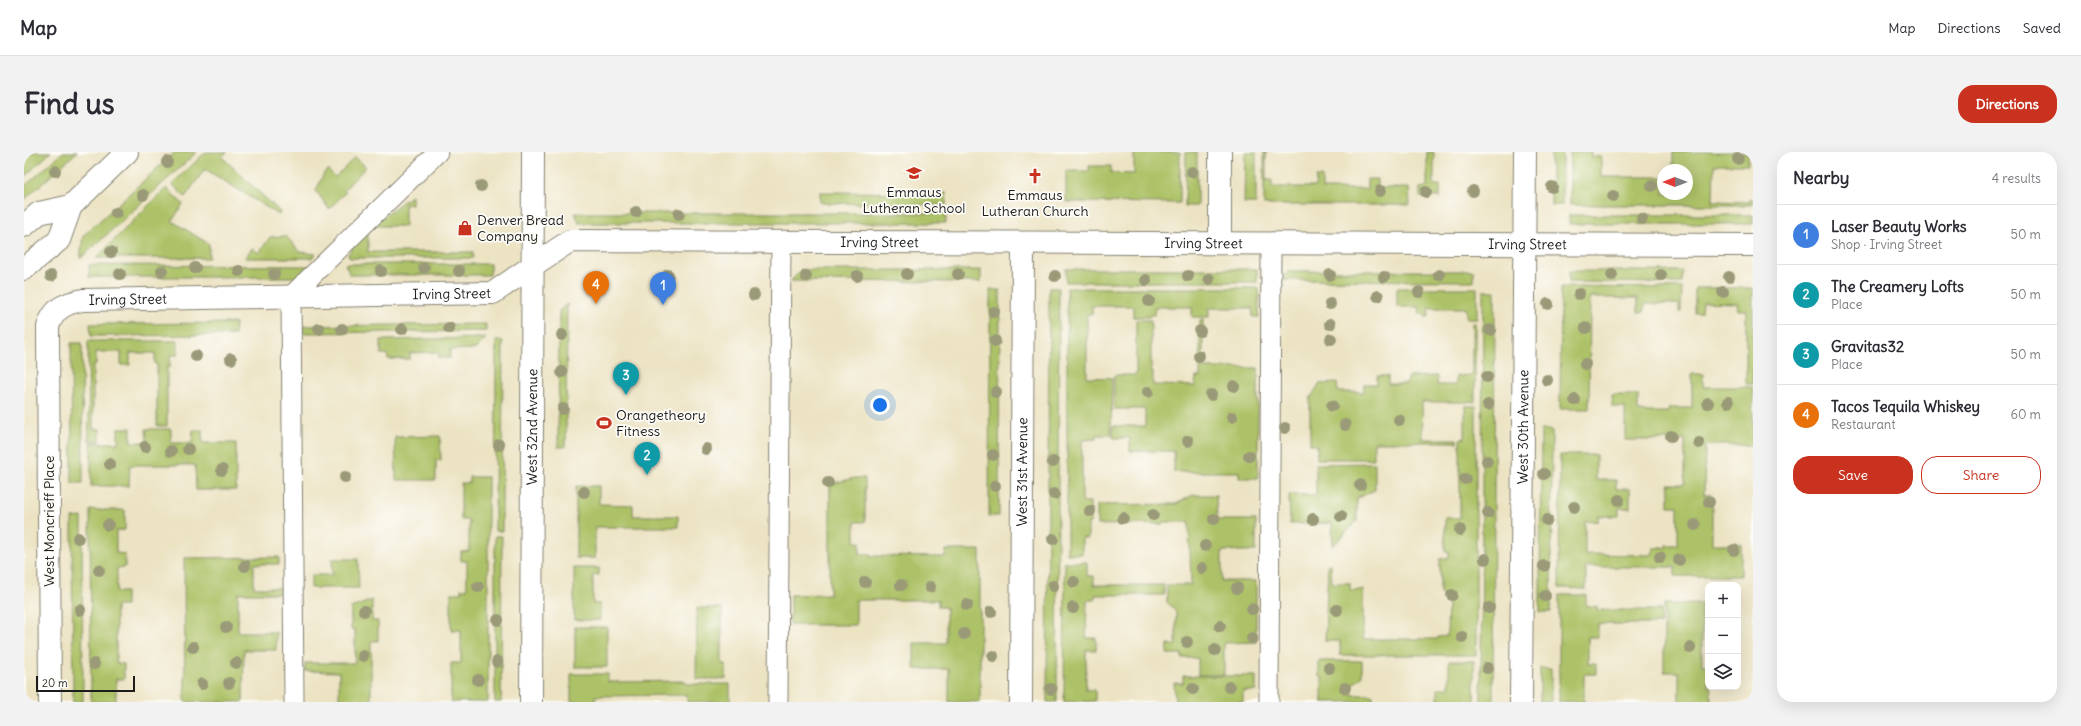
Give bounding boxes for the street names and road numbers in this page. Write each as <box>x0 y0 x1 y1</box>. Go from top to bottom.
street label: Irving Street <box>840 233 919 251</box>
street label: Irving Street <box>1164 234 1243 252</box>
street label: Irving Street <box>1488 235 1567 253</box>
street label: Irving Street <box>412 284 491 303</box>
street label: Irving Street <box>88 290 167 309</box>
street label: West 32nd Avenue <box>523 369 541 485</box>
street label: West 30th Avenue <box>1514 370 1532 484</box>
street label: West 31st Avenue <box>1013 417 1031 527</box>
street label: West Moncrieff Place <box>40 455 58 587</box>

